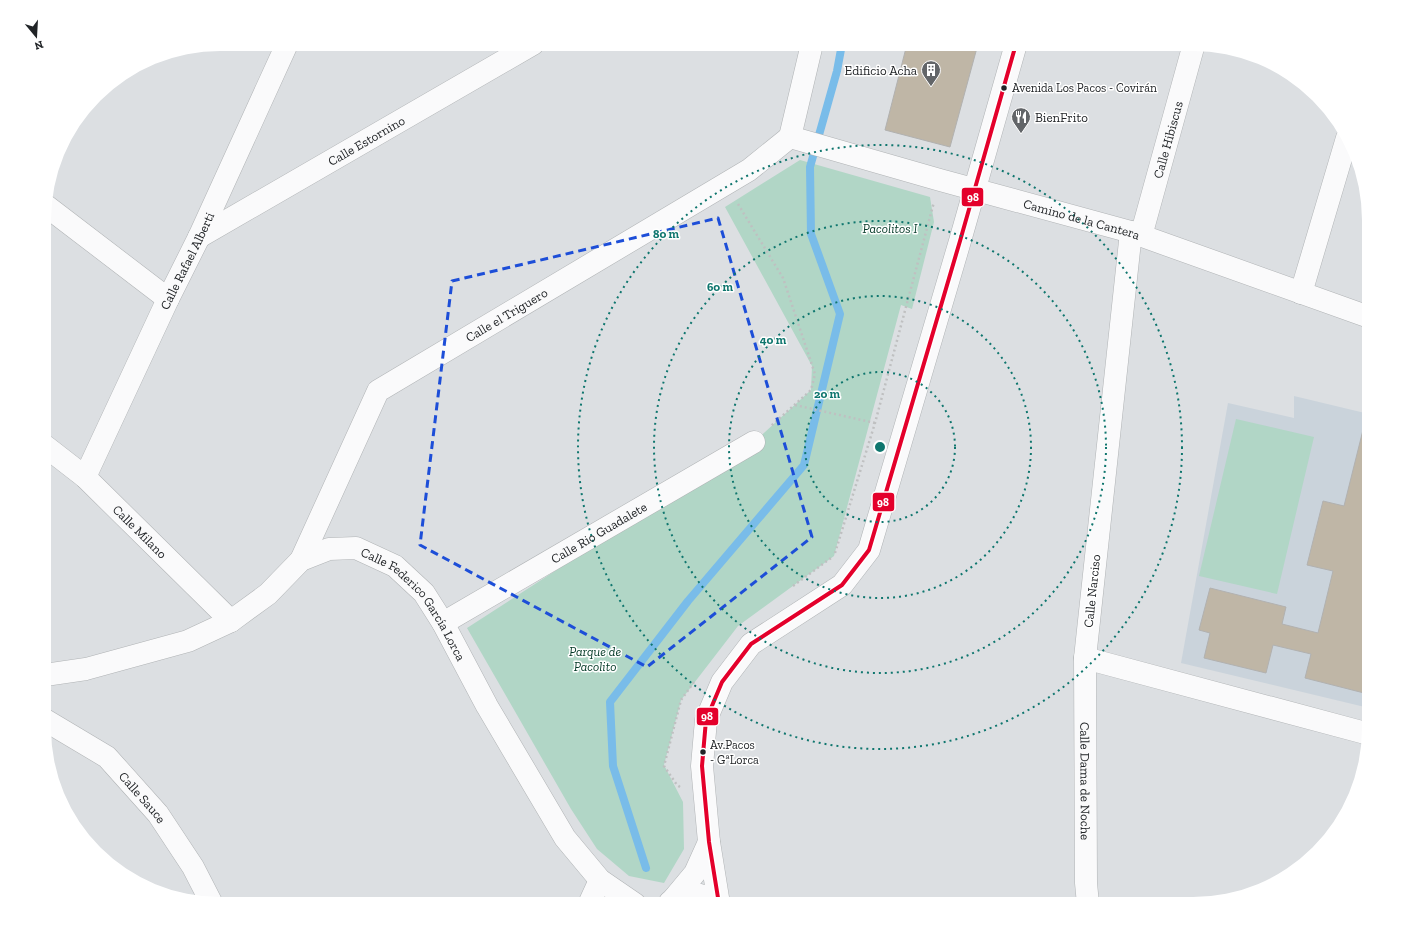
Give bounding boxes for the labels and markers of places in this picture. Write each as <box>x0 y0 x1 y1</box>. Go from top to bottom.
building icon: Edificio Acha <box>920 59 942 87</box>
place label: Edificio Acha <box>844 63 918 78</box>
place label: Avenida Los Pacos - Covirán <box>1012 81 1157 95</box>
marker: Avenida Los Pacos - Covirán <box>999 83 1009 93</box>
restaurant icon: BienFrito <box>1010 106 1032 134</box>
place label: BienFrito <box>1035 110 1088 125</box>
centre of rings <box>873 440 887 454</box>
place label: Av.Pacos - GªLorca <box>710 738 759 767</box>
marker: Av.Pacos - GªLorca <box>698 747 708 757</box>

